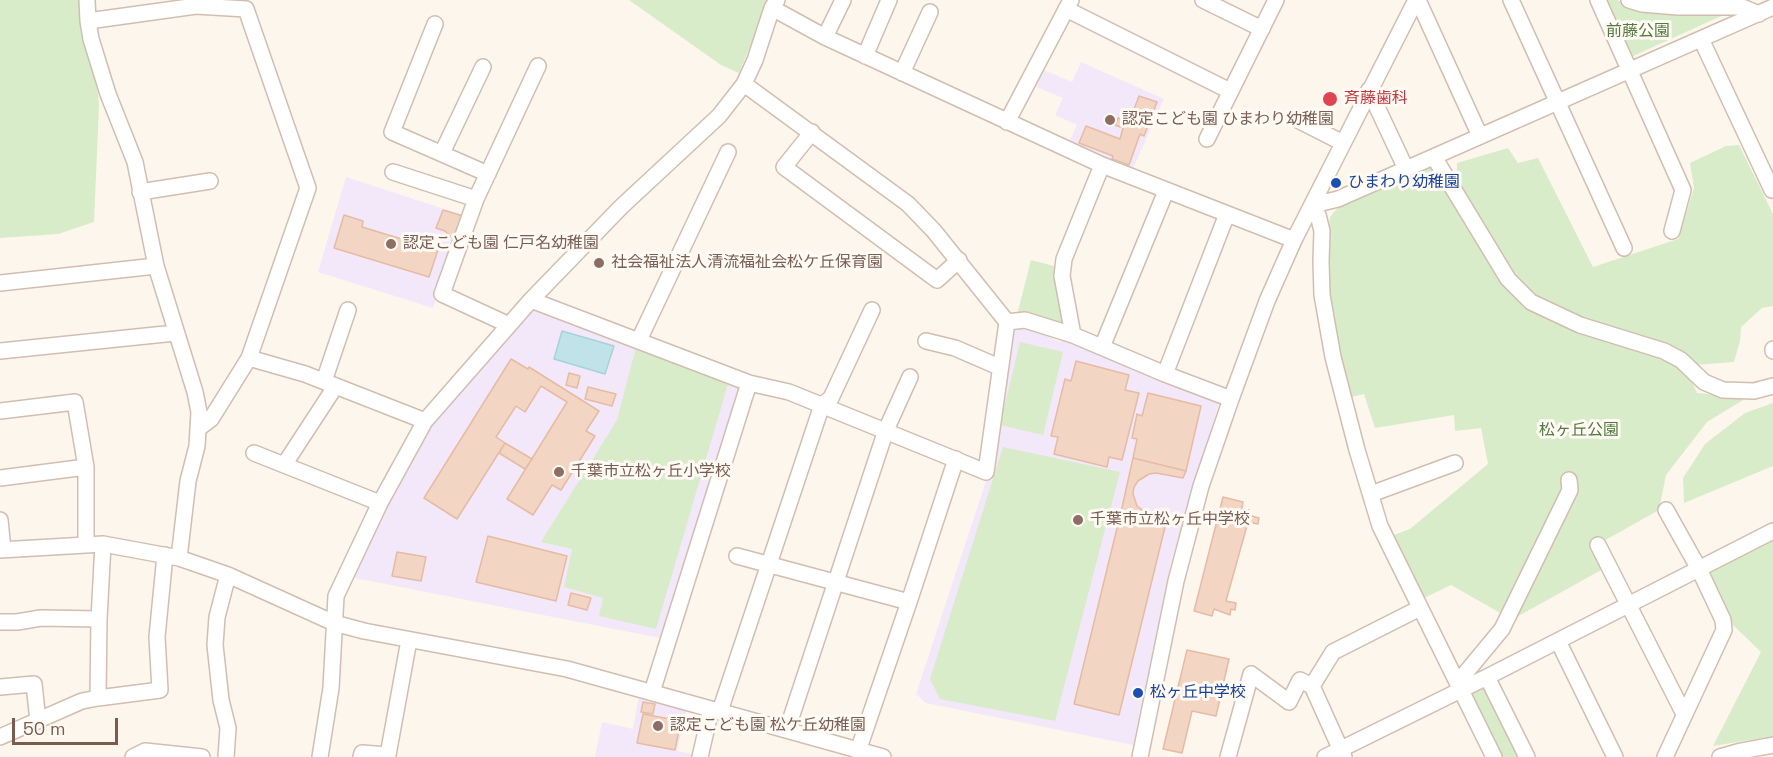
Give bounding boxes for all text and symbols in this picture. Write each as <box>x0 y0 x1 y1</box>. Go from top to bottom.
park label: 前藤公園 <box>1606 22 1670 42</box>
place label: 斉藤歯科 <box>1344 89 1408 109</box>
marker: 斉藤歯科 <box>1321 90 1339 108</box>
place label: 認定こども園 ひまわり幼稚園 <box>1122 110 1334 130</box>
marker: 認定こども園 ひまわり幼稚園 <box>1103 113 1117 127</box>
place label: ひまわり幼稚園 <box>1348 173 1460 193</box>
marker: ひまわり幼稚園 <box>1329 176 1343 190</box>
place label: 認定こども園 仁戸名幼稚園 <box>403 234 599 254</box>
marker: 認定こども園 仁戸名幼稚園 <box>384 237 398 251</box>
place label: 社会福祉法人清流福祉会松ケ丘保育園 <box>611 253 883 273</box>
marker: 社会福祉法人清流福祉会松ケ丘保育園 <box>592 256 606 270</box>
park label: 松ヶ丘公園 <box>1539 421 1619 441</box>
place label: 千葉市立松ヶ丘小学校 <box>571 462 731 482</box>
marker: 千葉市立松ヶ丘小学校 <box>552 465 566 479</box>
place label: 千葉市立松ヶ丘中学校 <box>1090 510 1250 530</box>
marker: 千葉市立松ヶ丘中学校 <box>1071 513 1085 527</box>
place label: 松ヶ丘中学校 <box>1150 683 1246 703</box>
marker: 松ヶ丘中学校 <box>1131 686 1145 700</box>
scale bar <box>15 706 122 744</box>
place label: 認定こども園 松ケ丘幼稚園 <box>670 716 866 736</box>
text: 50 m <box>23 717 65 740</box>
marker: 認定こども園 松ケ丘幼稚園 <box>651 719 665 733</box>

